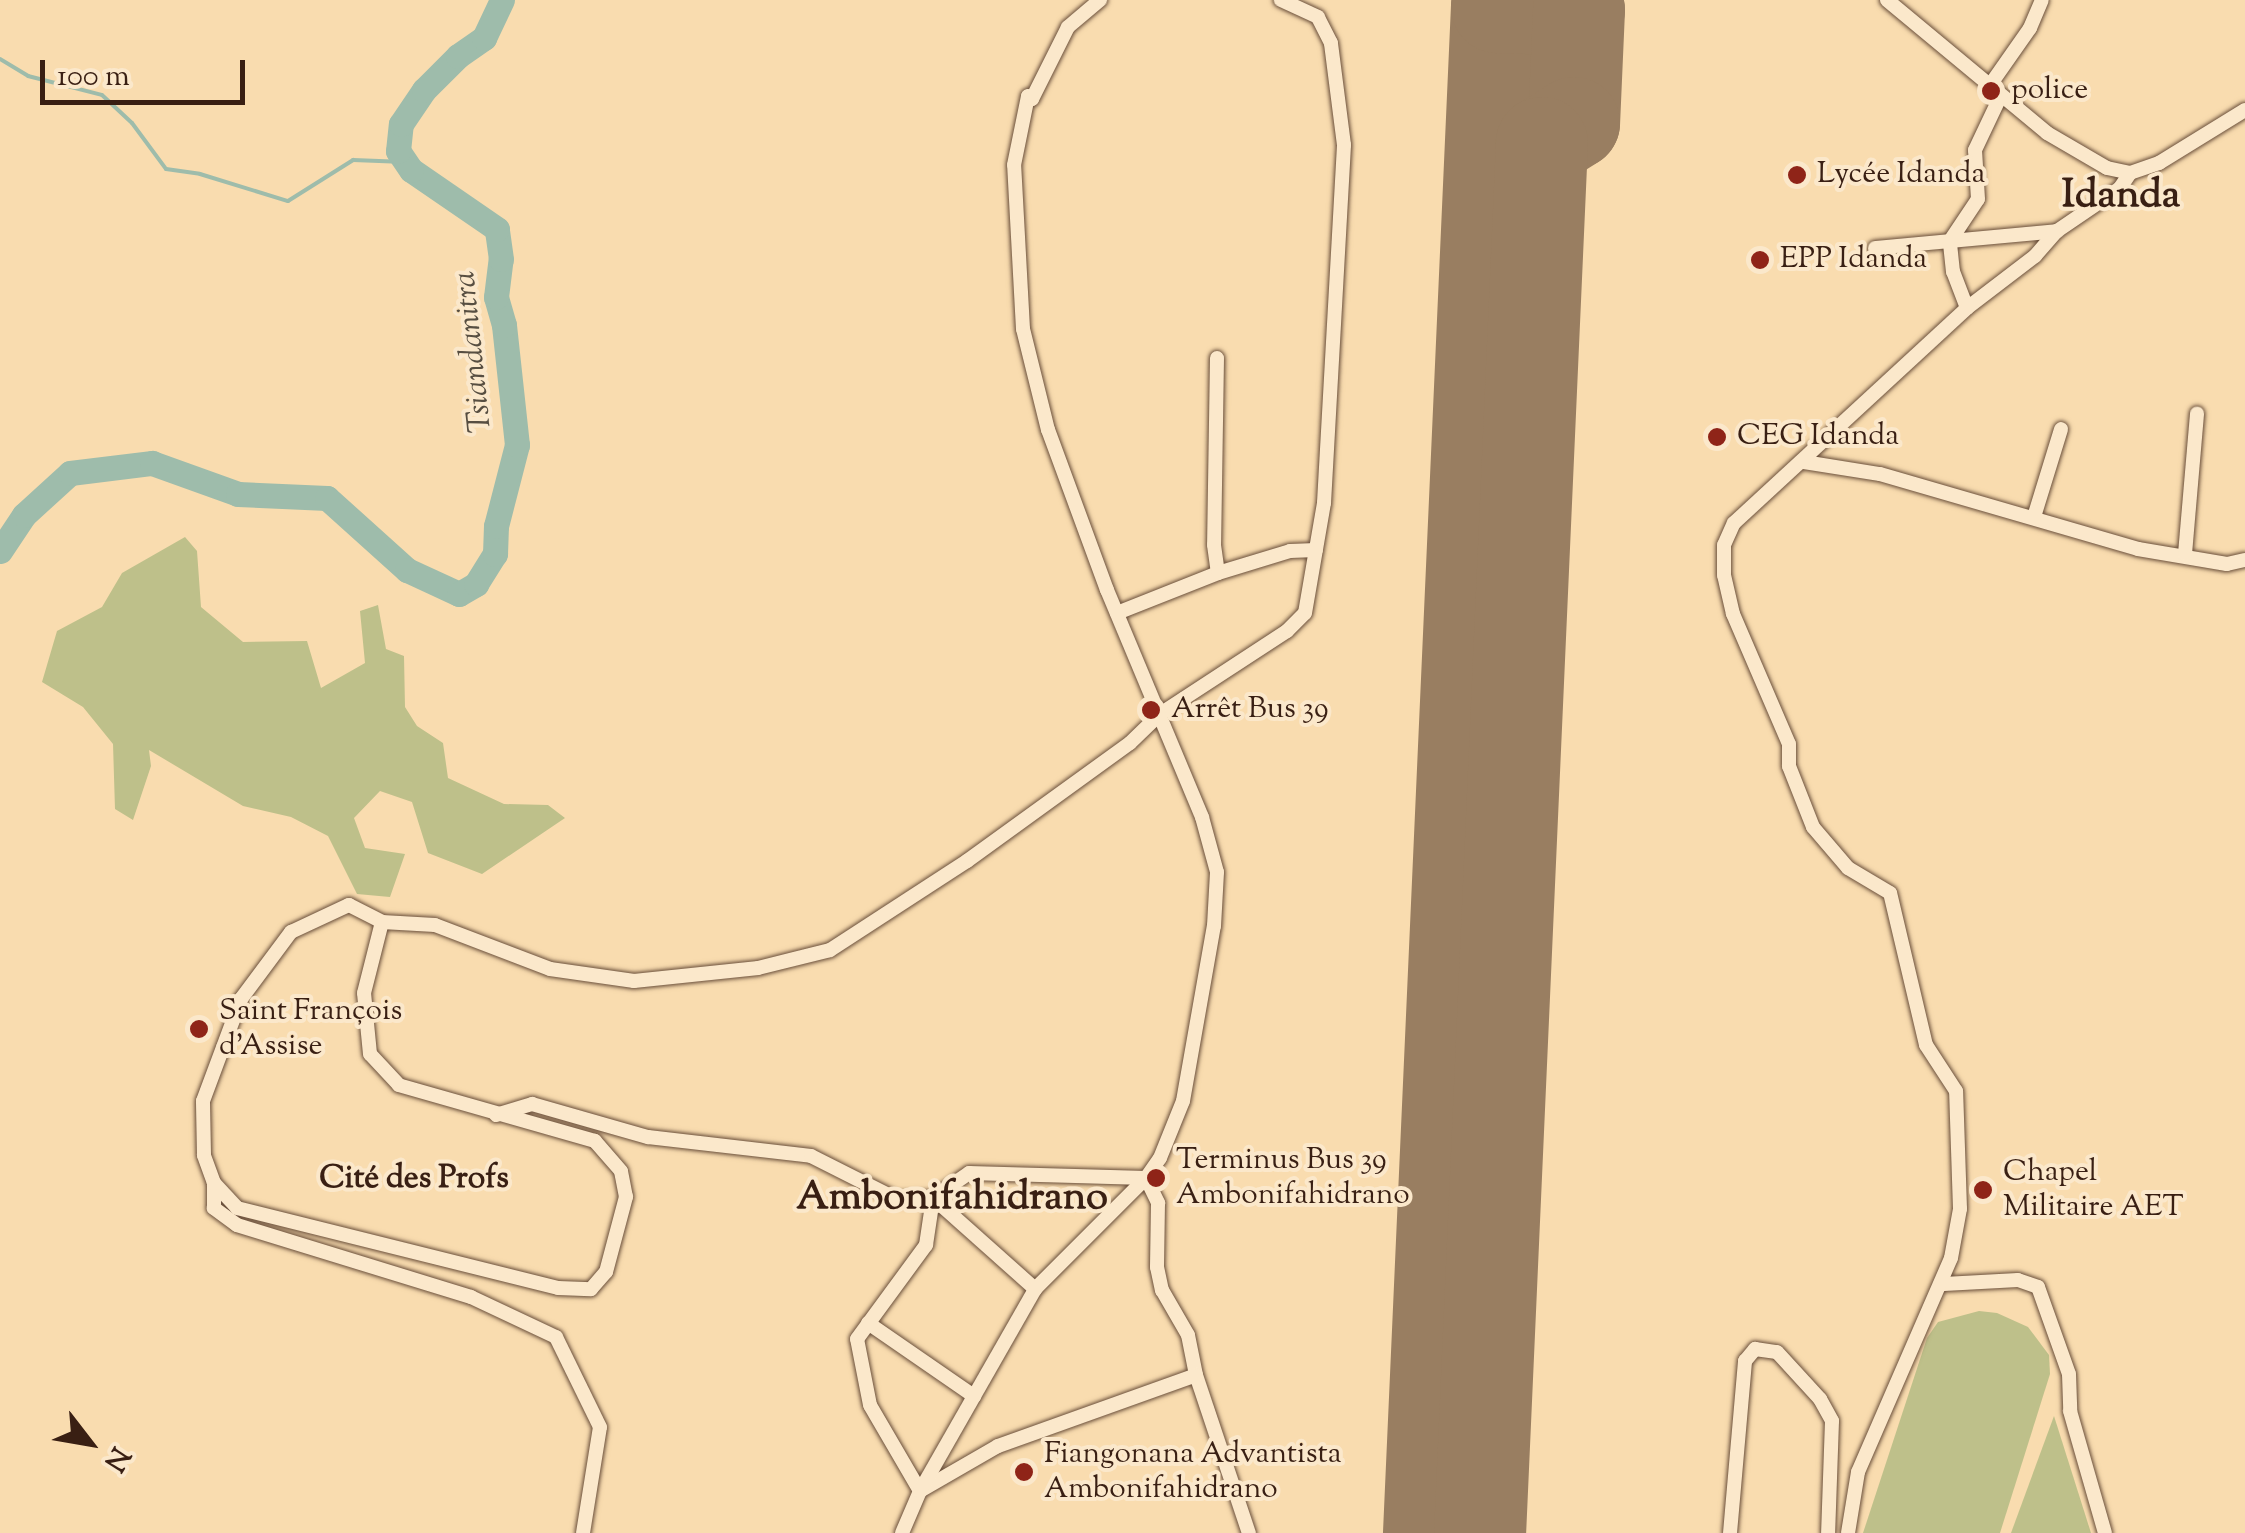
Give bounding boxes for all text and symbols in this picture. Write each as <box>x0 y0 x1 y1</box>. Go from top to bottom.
scale bar <box>45 40 250 102</box>
text: 100 m <box>57 56 130 99</box>
place label: police <box>2011 73 2088 109</box>
marker: police <box>1980 80 2002 102</box>
place label: Lycée Idanda <box>1817 157 1985 193</box>
marker: Lycée Idanda <box>1786 164 1808 186</box>
district label: Idanda <box>2062 173 2180 221</box>
place label: EPP Idanda <box>1780 242 1927 278</box>
marker: EPP Idanda <box>1749 249 1771 271</box>
water label: Tsiandanitra <box>446 269 502 435</box>
place label: CEG Idanda <box>1737 419 1899 455</box>
marker: CEG Idanda <box>1706 426 1728 448</box>
place label: Arrêt Bus 39 <box>1171 692 1329 728</box>
marker: Arrêt Bus 39 <box>1140 699 1162 721</box>
place label: Saint François d'Assise <box>219 994 402 1064</box>
marker: Saint François d'Assise <box>188 1018 210 1040</box>
place label: Terminus Bus 39 Ambonifahidrano <box>1176 1143 1410 1214</box>
place label: Chapel Militaire AET <box>2003 1155 2183 1226</box>
district label: Cité des Profs <box>319 1160 509 1198</box>
marker: Terminus Bus 39 Ambonifahidrano <box>1145 1167 1167 1189</box>
district label: Ambonifahidrano <box>796 1175 1108 1223</box>
marker: Chapel Militaire AET <box>1972 1179 1994 1201</box>
north arrow <box>40 1393 140 1493</box>
place label: Fiangonana Advantista Ambonifahidrano <box>1044 1437 1342 1508</box>
text: N <box>93 1439 139 1478</box>
marker: Fiangonana Advantista Ambonifahidrano <box>1013 1461 1035 1483</box>

